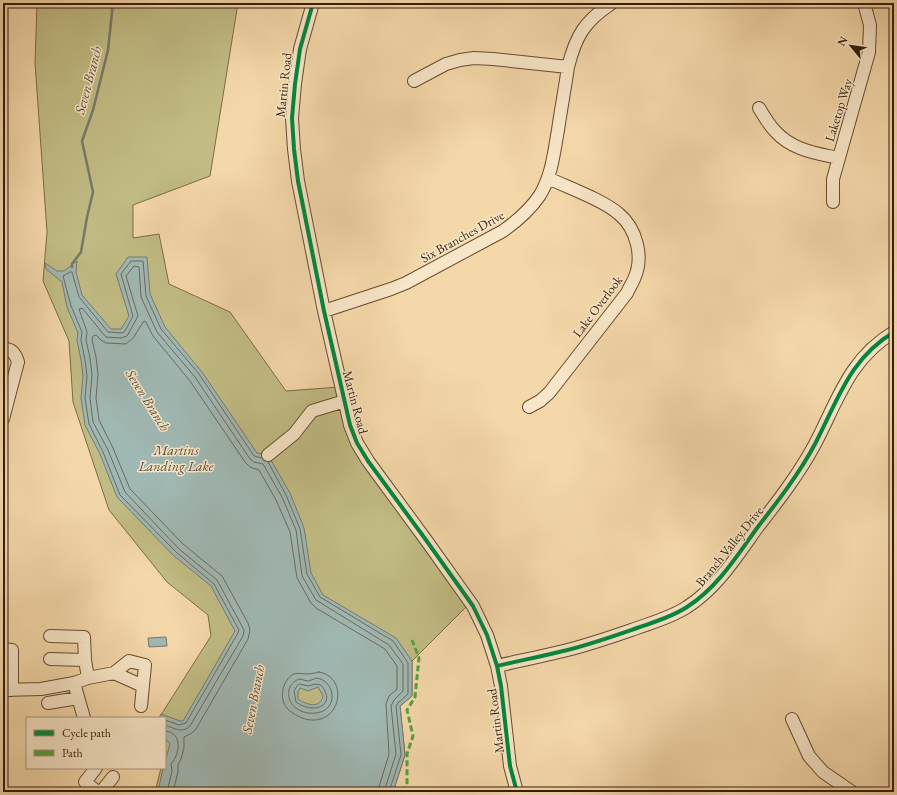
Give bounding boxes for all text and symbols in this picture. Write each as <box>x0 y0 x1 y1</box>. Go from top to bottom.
north arrow <box>831 26 871 66</box>
text: N <box>834 34 851 48</box>
water label: Seven Branch <box>70 44 106 117</box>
street label: Martin Road <box>272 51 295 118</box>
street label: Laketop Way <box>821 76 856 144</box>
street label: Six Branches Drive <box>417 206 507 266</box>
street label: Lake Overlook <box>569 271 627 341</box>
water label: Seven Branch <box>121 365 174 434</box>
street label: Martin Road <box>339 369 372 436</box>
water label: Martins Landing Lake <box>137 441 214 475</box>
street label: Branch Valley Drive <box>692 503 767 590</box>
water label: Seven Branch <box>237 663 269 736</box>
street label: Martin Road <box>483 687 508 754</box>
legend <box>26 717 166 769</box>
text: Cycle path <box>62 725 111 741</box>
text: Path <box>62 745 83 761</box>

